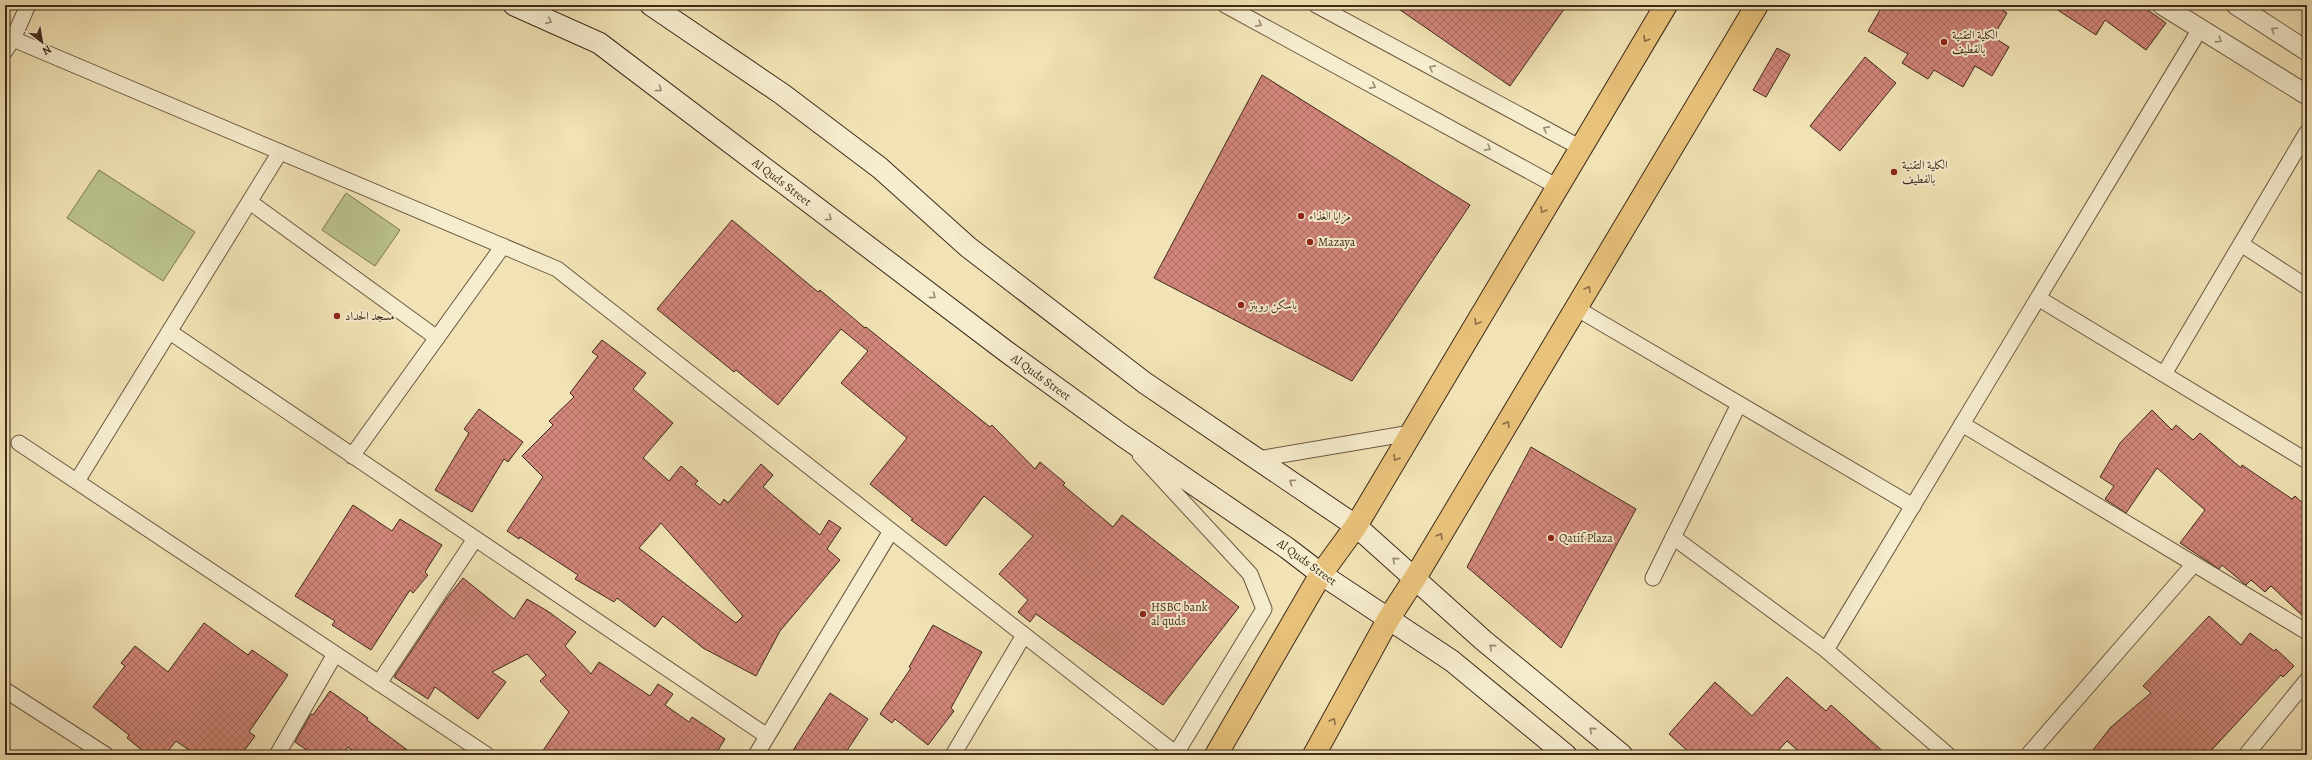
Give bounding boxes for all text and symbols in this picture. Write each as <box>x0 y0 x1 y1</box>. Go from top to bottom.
one-way arrow <box>545 16 553 24</box>
one-way arrow <box>1255 19 1263 26</box>
north arrow <box>22 22 62 62</box>
place label: الكلية التقنية بالقطيف <box>1952 27 1998 57</box>
one-way arrow <box>2271 27 2278 34</box>
one-way arrow <box>1643 34 1650 42</box>
one-way arrow <box>2215 36 2222 43</box>
marker: الكلية التقنية بالقطيف <box>1939 37 1949 47</box>
text: N <box>40 42 54 59</box>
one-way arrow <box>1429 65 1436 72</box>
one-way arrow <box>1369 81 1377 89</box>
one-way arrow <box>655 84 662 91</box>
one-way arrow <box>1543 127 1550 134</box>
one-way arrow <box>1483 144 1491 151</box>
street label: Al Quds Street <box>748 154 815 209</box>
place label: الكلية التقنية بالفطيف <box>1902 157 1948 187</box>
marker: الكلية التقنية بالفطيف <box>1889 167 1899 177</box>
one-way arrow <box>1541 206 1548 213</box>
place label: مزايا الغذاء <box>1309 208 1351 225</box>
marker: مزايا الغذاء <box>1296 211 1306 221</box>
one-way arrow <box>825 214 832 221</box>
place label: Mazaya <box>1318 234 1356 250</box>
marker: Mazaya <box>1305 237 1315 247</box>
one-way arrow <box>1583 286 1590 293</box>
one-way arrow <box>929 292 936 299</box>
place label: باسكن روبنز <box>1247 297 1297 314</box>
marker: باسكن روبنز <box>1236 300 1246 310</box>
place label: مسجد الحداد <box>345 308 395 324</box>
marker: مسجد الحداد <box>332 311 342 321</box>
one-way arrow <box>1474 318 1482 325</box>
street label: Al Quds Street <box>1007 349 1074 404</box>
one-way arrow <box>1502 421 1509 428</box>
one-way arrow <box>1394 454 1401 461</box>
one-way arrow <box>1289 479 1296 487</box>
place label: Qatif Plaza <box>1559 530 1613 546</box>
one-way arrow <box>1436 533 1443 540</box>
marker: Qatif Plaza <box>1546 533 1556 543</box>
street label: Al Quds Street <box>1273 534 1340 589</box>
one-way arrow <box>1393 558 1400 565</box>
place label: HSBC bank al quds <box>1151 599 1208 629</box>
marker: HSBC bank al quds <box>1138 609 1148 619</box>
one-way arrow <box>1489 645 1497 652</box>
one-way arrow <box>1328 718 1335 725</box>
one-way arrow <box>1590 728 1597 735</box>

